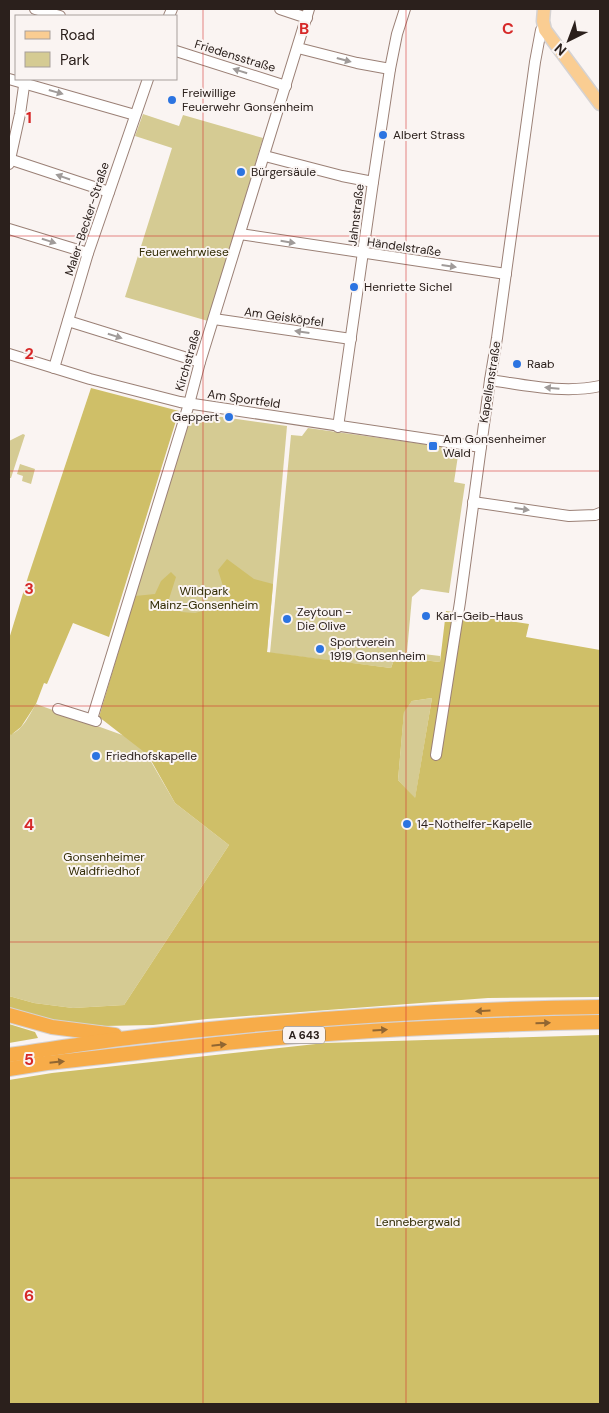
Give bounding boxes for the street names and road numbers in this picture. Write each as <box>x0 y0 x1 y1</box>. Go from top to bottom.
street label: Friedensstraße <box>193 36 278 76</box>
street label: Maler-Becker-Straße <box>61 160 113 278</box>
street label: Jahnstraße <box>344 183 368 247</box>
street label: Händelstraße <box>366 234 442 260</box>
street label: Am Geisköpfel <box>243 303 325 331</box>
street label: Kirchstraße <box>172 327 205 393</box>
street label: Kapellenstraße <box>476 340 504 424</box>
street label: Am Sportfeld <box>207 386 281 412</box>
road number: A 643 <box>283 1026 325 1044</box>

